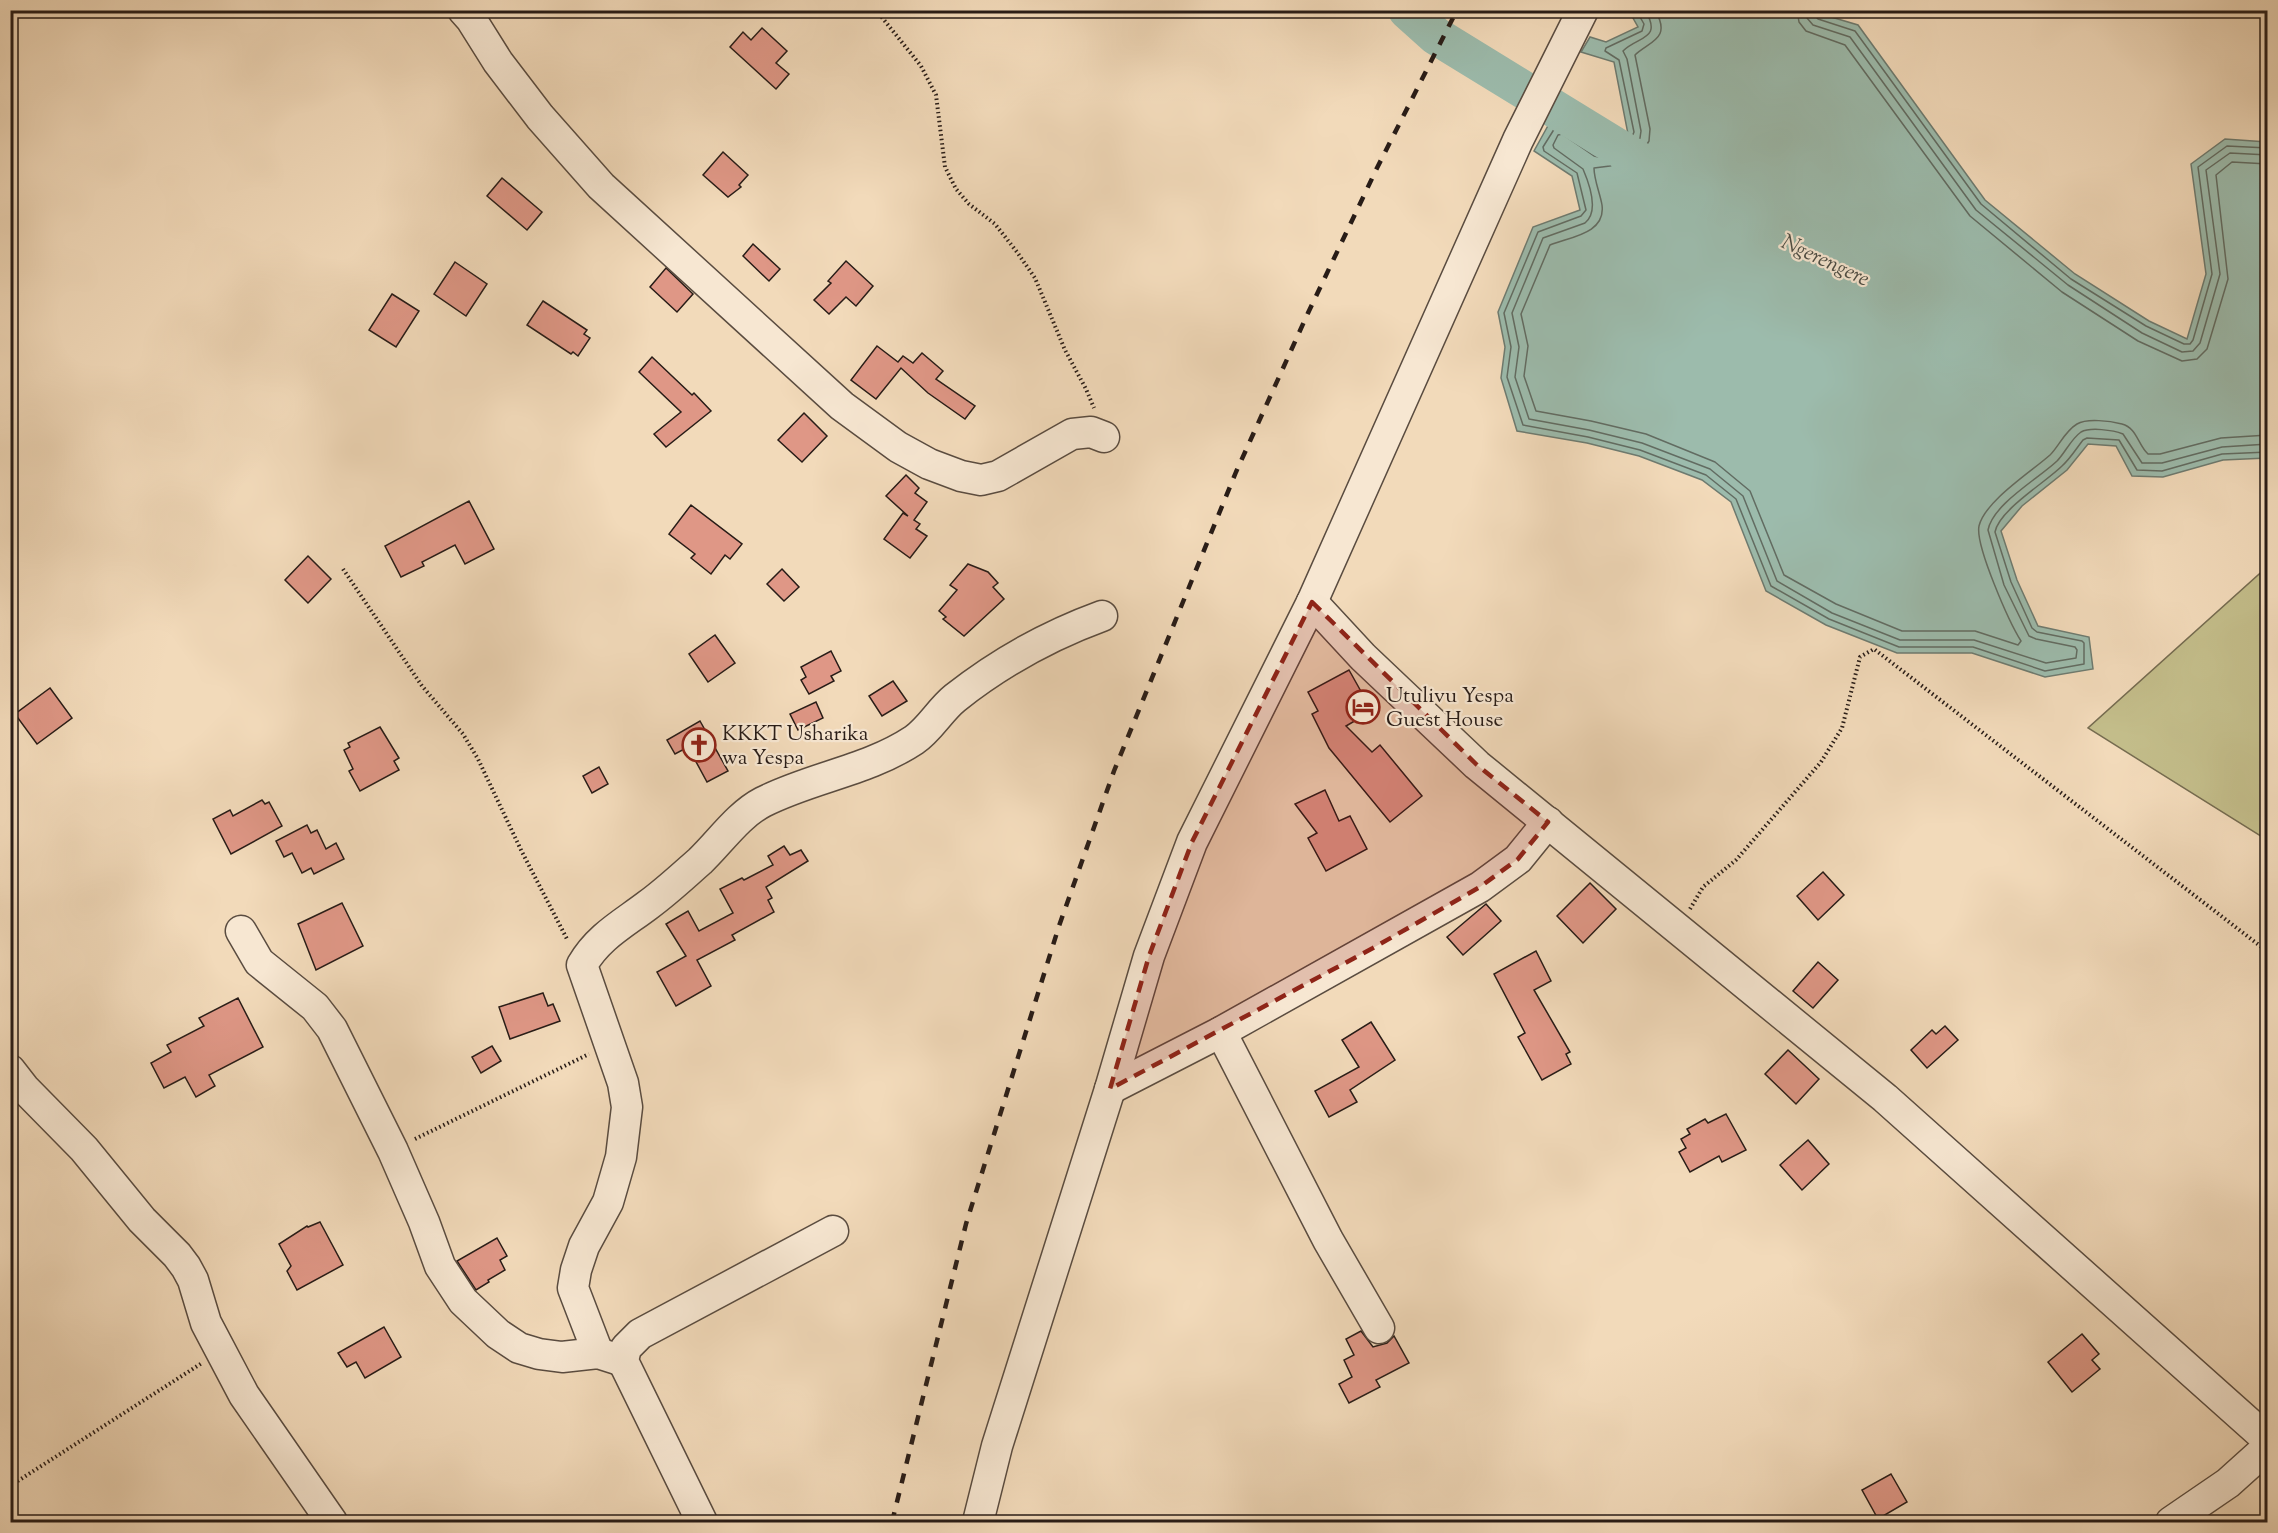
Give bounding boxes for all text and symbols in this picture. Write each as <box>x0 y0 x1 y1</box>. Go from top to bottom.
water label: Ngerengere <box>1775 227 1874 296</box>
place label: Utulivu Yespa Guest House <box>1386 682 1514 736</box>
hotel icon: Utulivu Yespa Guest House <box>1345 689 1381 725</box>
place label: KKKT Usharika wa Yespa <box>722 720 869 774</box>
church icon: KKKT Usharika wa Yespa <box>681 727 717 763</box>

